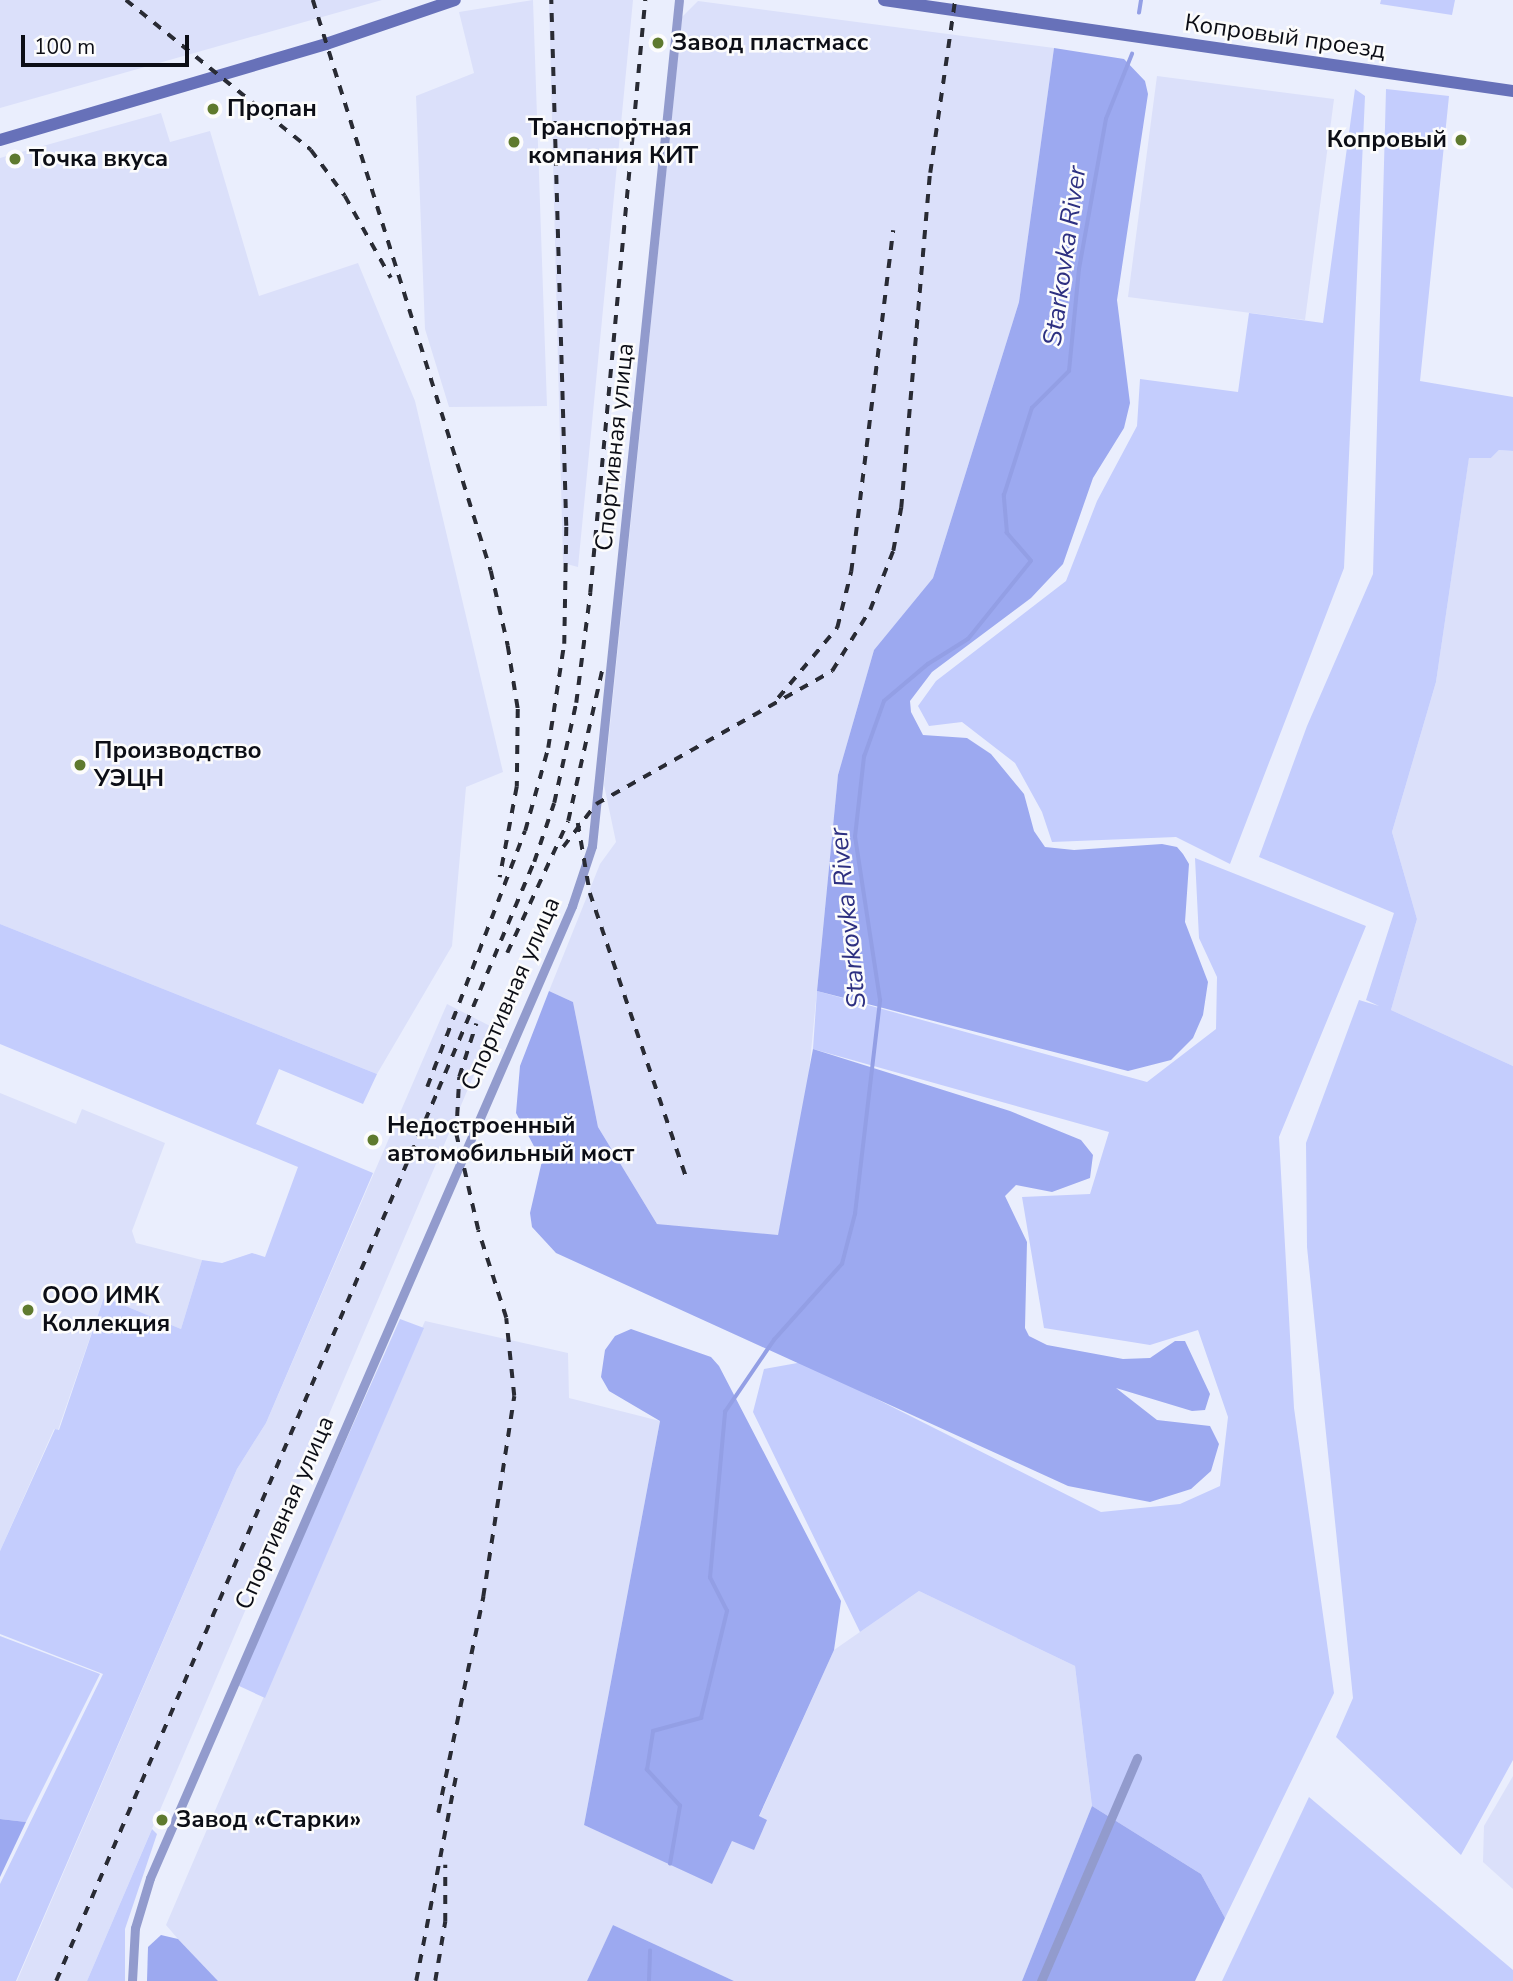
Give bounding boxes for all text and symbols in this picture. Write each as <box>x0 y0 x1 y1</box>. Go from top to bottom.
street label: Копровый проезд <box>1183 9 1387 65</box>
scale bar <box>24 21 192 65</box>
place label: Завод пластмасс <box>672 29 868 57</box>
text: 100 m <box>34 33 95 61</box>
marker: Завод пластмасс <box>650 35 666 51</box>
place label: Пропан <box>227 95 317 123</box>
marker: Пропан <box>205 101 221 117</box>
place label: Транспортная компания КИТ <box>528 114 698 170</box>
place label: Копровый <box>1327 126 1447 154</box>
marker: Копровый <box>1453 132 1469 148</box>
marker: Транспортная компания КИТ <box>506 134 522 150</box>
place label: Точка вкуса <box>29 145 168 173</box>
marker: Точка вкуса <box>7 151 23 167</box>
water label: Starkovka River <box>1037 164 1093 348</box>
street label: Спортивная улица <box>590 342 640 552</box>
place label: Производство УЭЦН <box>94 737 262 793</box>
marker: Производство УЭЦН <box>72 757 88 773</box>
water label: Starkovka River <box>823 826 873 1010</box>
street label: Спортивная улица <box>455 893 567 1095</box>
place label: Недостроенный автомобильный мост <box>387 1112 634 1168</box>
marker: Недостроенный автомобильный мост <box>365 1132 381 1148</box>
place label: ООО ИМК Коллекция <box>42 1282 170 1338</box>
marker: ООО ИМК Коллекция <box>20 1302 36 1318</box>
street label: Спортивная улица <box>229 1412 341 1614</box>
place label: Завод «Старки» <box>176 1806 361 1834</box>
marker: Завод «Старки» <box>154 1812 170 1828</box>

